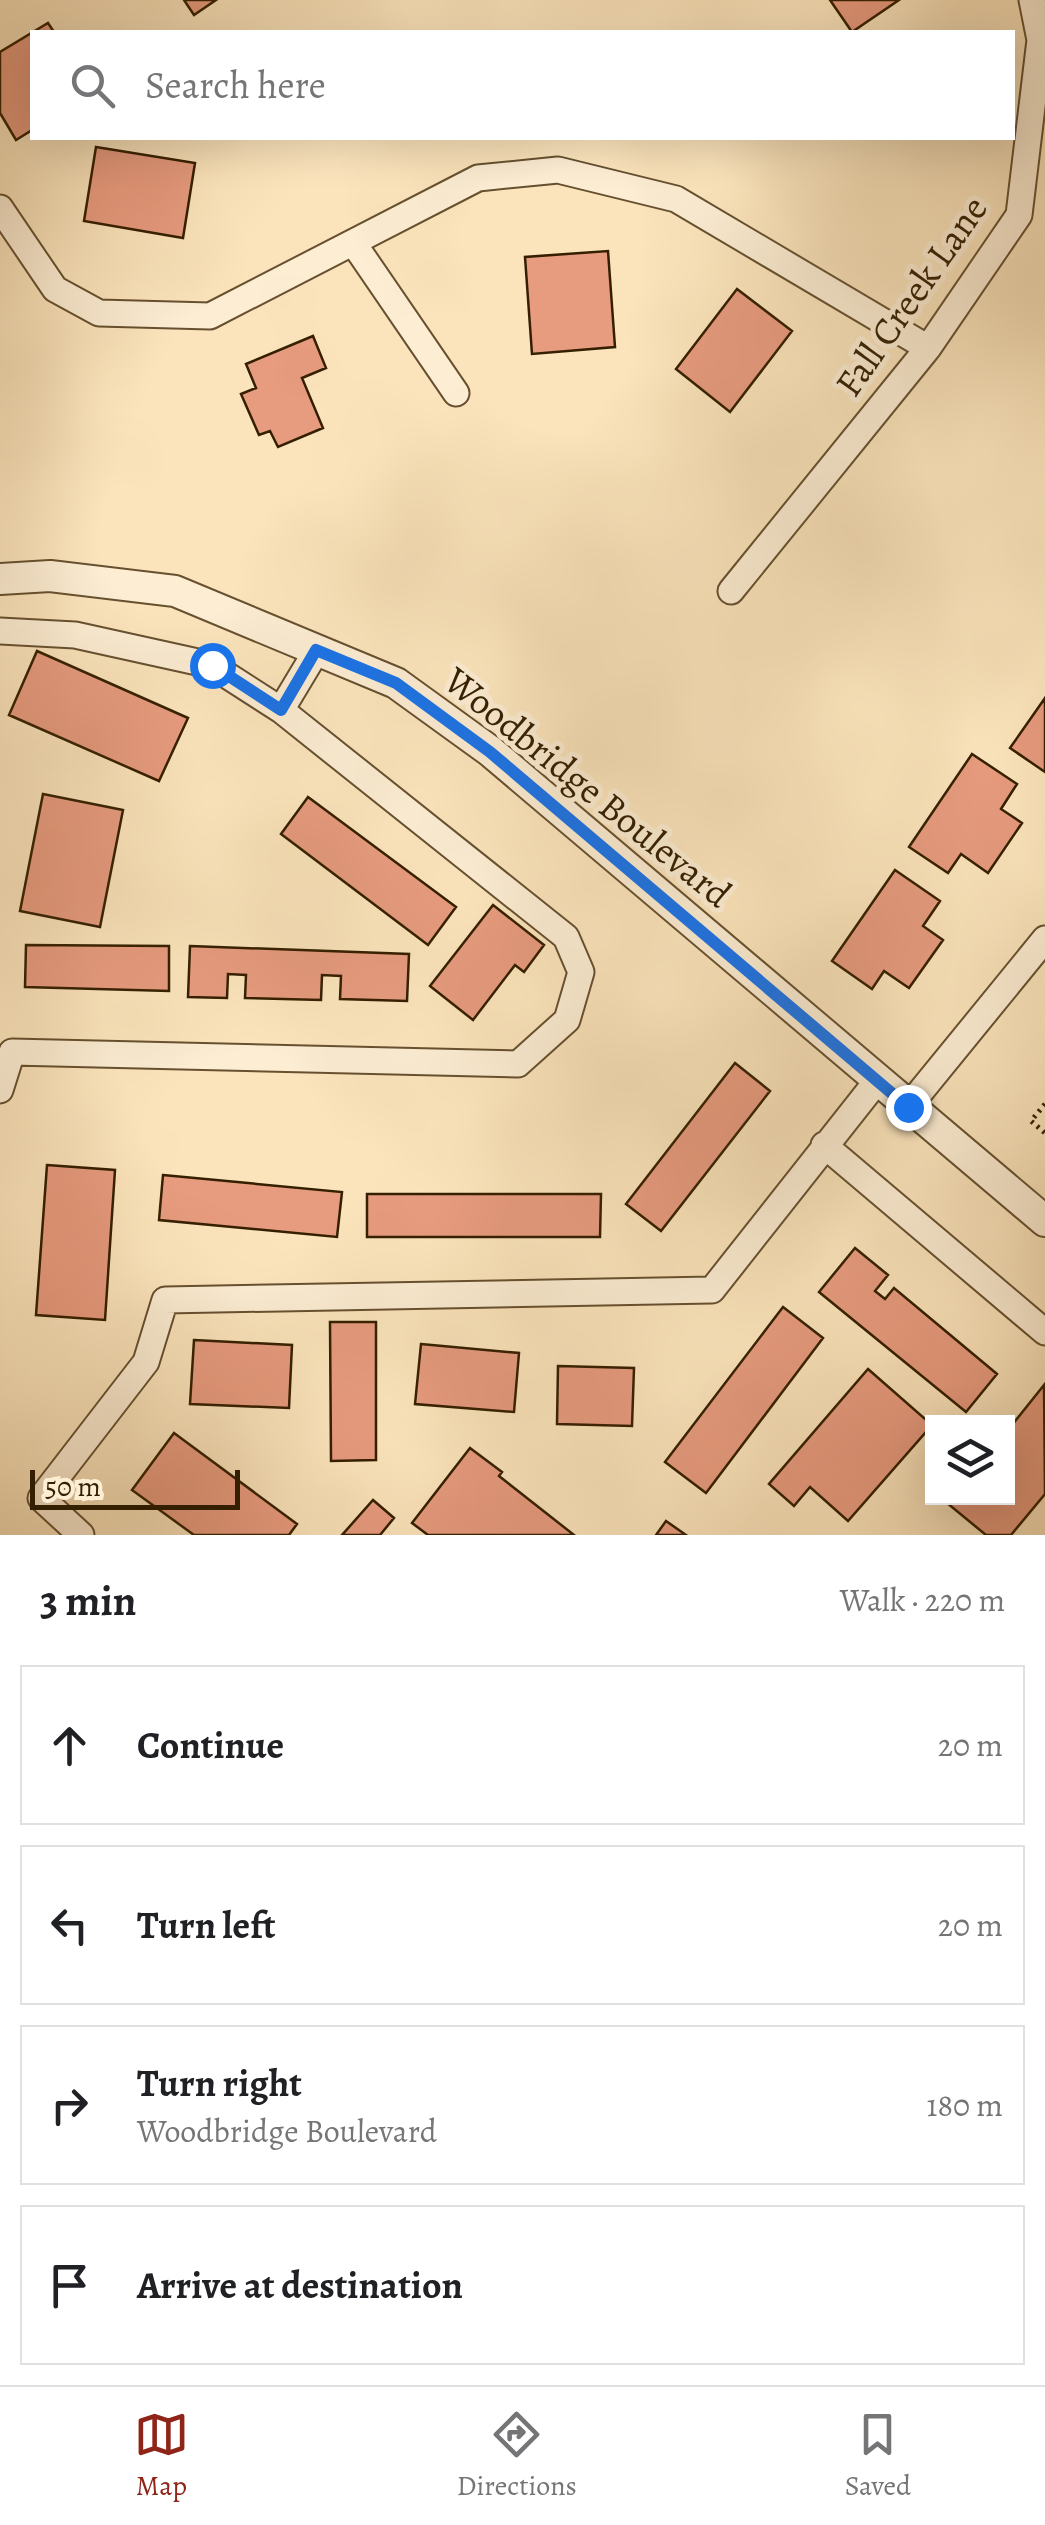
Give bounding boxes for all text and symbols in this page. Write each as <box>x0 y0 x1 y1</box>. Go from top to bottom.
search box <box>30 30 1015 140</box>
icon: search <box>65 58 120 113</box>
text: Search here <box>145 59 326 111</box>
street label: Fall Creek Lane <box>823 185 999 407</box>
route start <box>190 643 236 689</box>
street label: Woodbridge Boulevard <box>433 654 743 920</box>
route end <box>886 1085 932 1131</box>
map controls <box>925 1415 1015 1505</box>
button: layers <box>925 1415 1015 1505</box>
scale bar <box>30 1465 240 1510</box>
text: 50 m <box>45 1468 101 1506</box>
text: 3 min <box>40 1572 136 1629</box>
text: Walk · 220 m <box>840 1578 1005 1622</box>
icon: ahead <box>42 1718 97 1773</box>
text: Continue <box>137 1719 284 1771</box>
text: 20 m <box>938 1723 1003 1767</box>
icon: left <box>42 1898 97 1953</box>
text: Turn left <box>137 1899 276 1951</box>
text: 20 m <box>938 1903 1003 1947</box>
text: Turn right <box>137 2057 302 2109</box>
icon: right <box>42 2078 97 2133</box>
text: 180 m <box>927 2083 1003 2127</box>
text: Woodbridge Boulevard <box>137 2109 437 2153</box>
icon: arrive <box>42 2258 97 2313</box>
text: Arrive at destination <box>137 2259 463 2311</box>
tab: Map <box>134 2407 189 2505</box>
tab: Directions <box>457 2407 577 2505</box>
tab: Saved <box>845 2407 911 2505</box>

